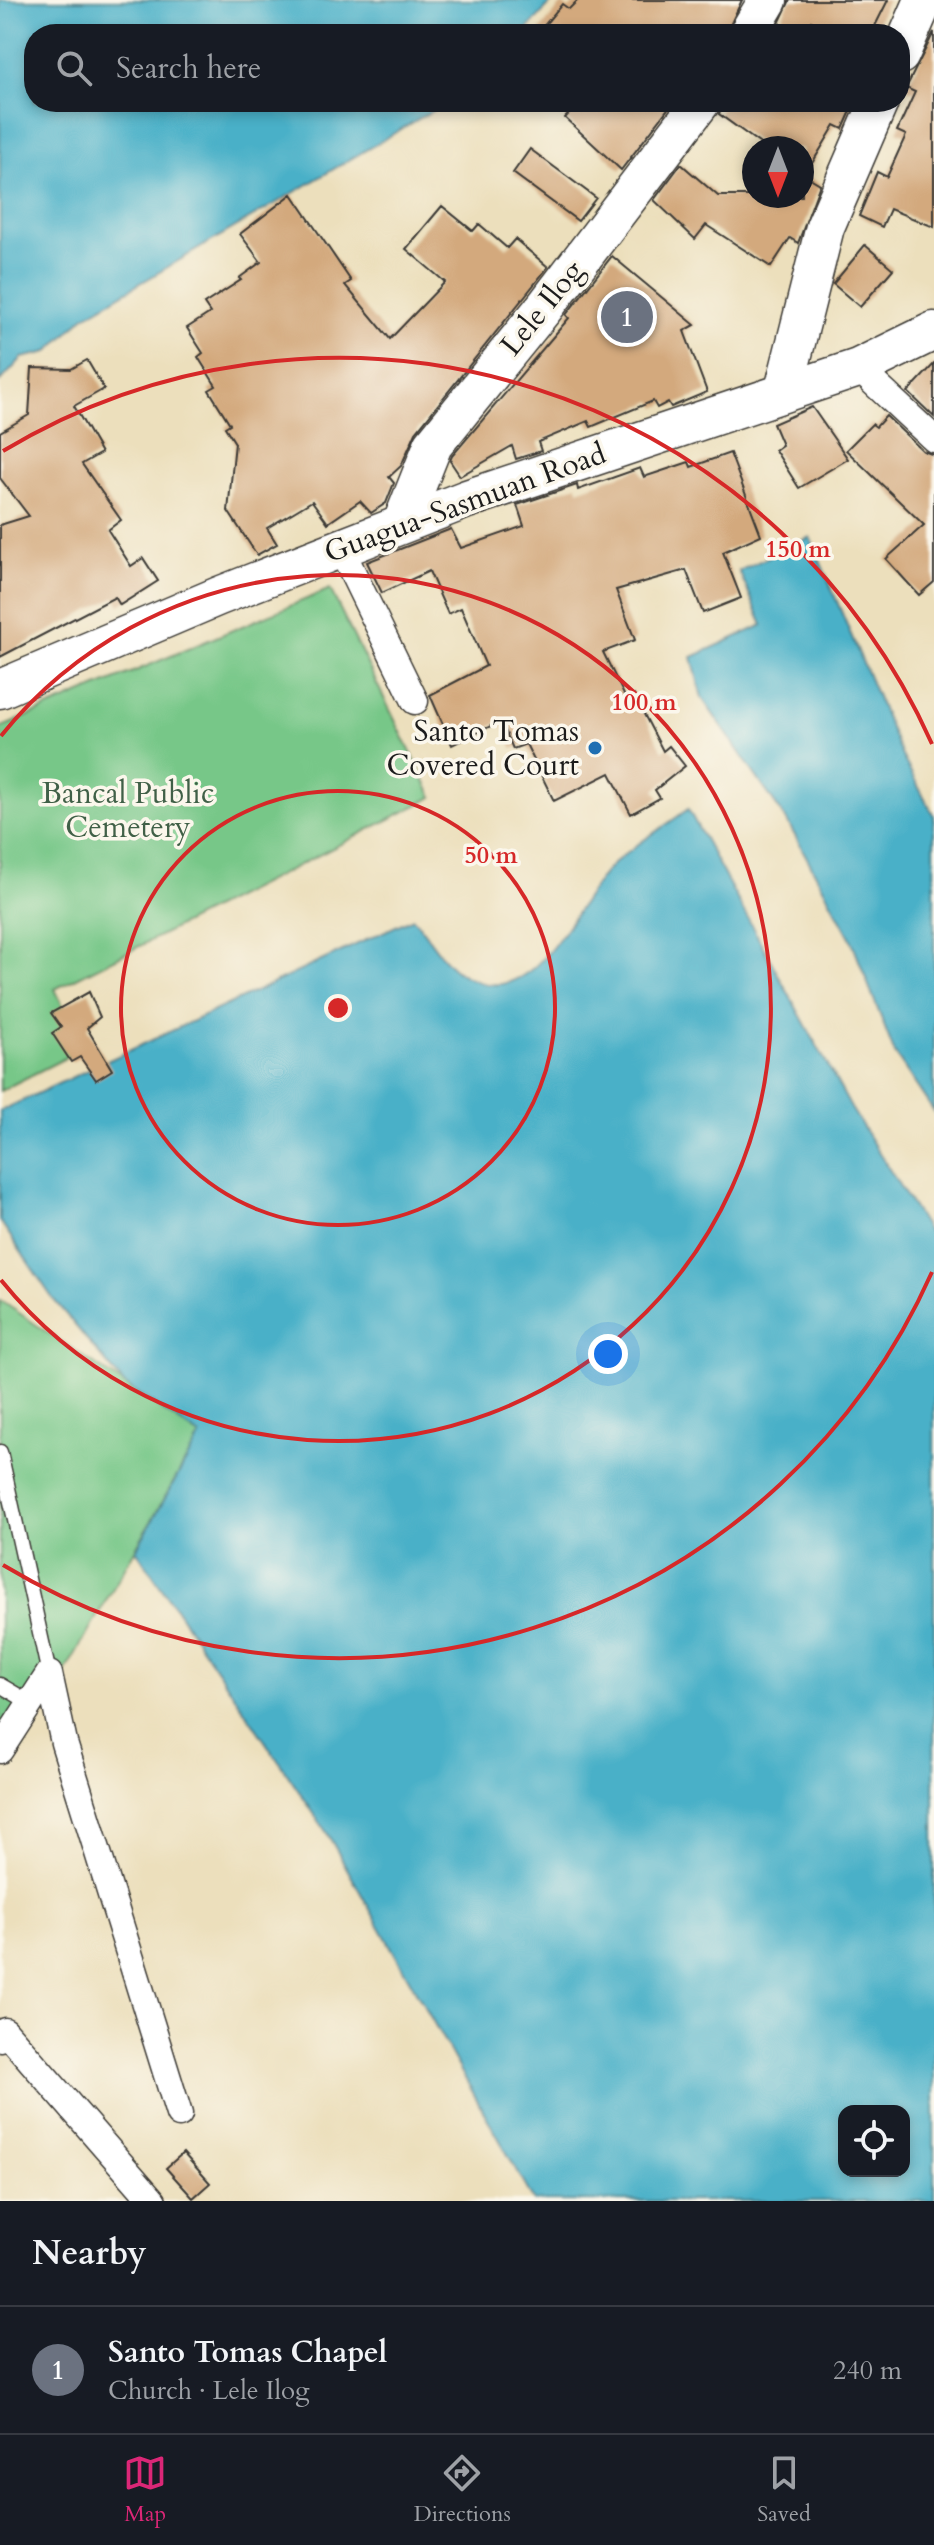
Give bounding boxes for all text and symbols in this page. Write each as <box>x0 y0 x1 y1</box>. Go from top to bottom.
search box <box>24 24 910 112</box>
icon: search <box>52 46 96 90</box>
text: Search here <box>116 48 261 89</box>
north arrow <box>742 136 814 208</box>
street label: Lele Ilog <box>491 251 593 364</box>
pin: 1 <box>601 287 653 347</box>
street label: Guagua-Sasmuan Road <box>319 433 611 573</box>
text: 150 m <box>765 533 832 566</box>
text: 100 m <box>611 686 678 719</box>
place label: Santo Tomas Covered Court <box>386 711 580 786</box>
marker: Santo Tomas Covered Court <box>586 739 604 757</box>
park label: Bancal Public Cemetery <box>42 773 214 848</box>
text: 50 m <box>464 839 518 872</box>
centre of rings <box>324 994 352 1022</box>
your location <box>588 1334 628 1374</box>
map controls <box>838 2105 910 2177</box>
button: locate <box>838 2105 910 2177</box>
text: Nearby <box>32 2230 147 2276</box>
text: Santo Tomas Chapel <box>108 2332 387 2373</box>
text: 1 <box>51 2353 65 2388</box>
text: 240 m <box>833 2353 902 2388</box>
text: Church · Lele Ilog <box>108 2373 310 2408</box>
tab: Map <box>123 2451 167 2529</box>
tab: Directions <box>414 2451 511 2529</box>
tab: Saved <box>757 2451 811 2529</box>

